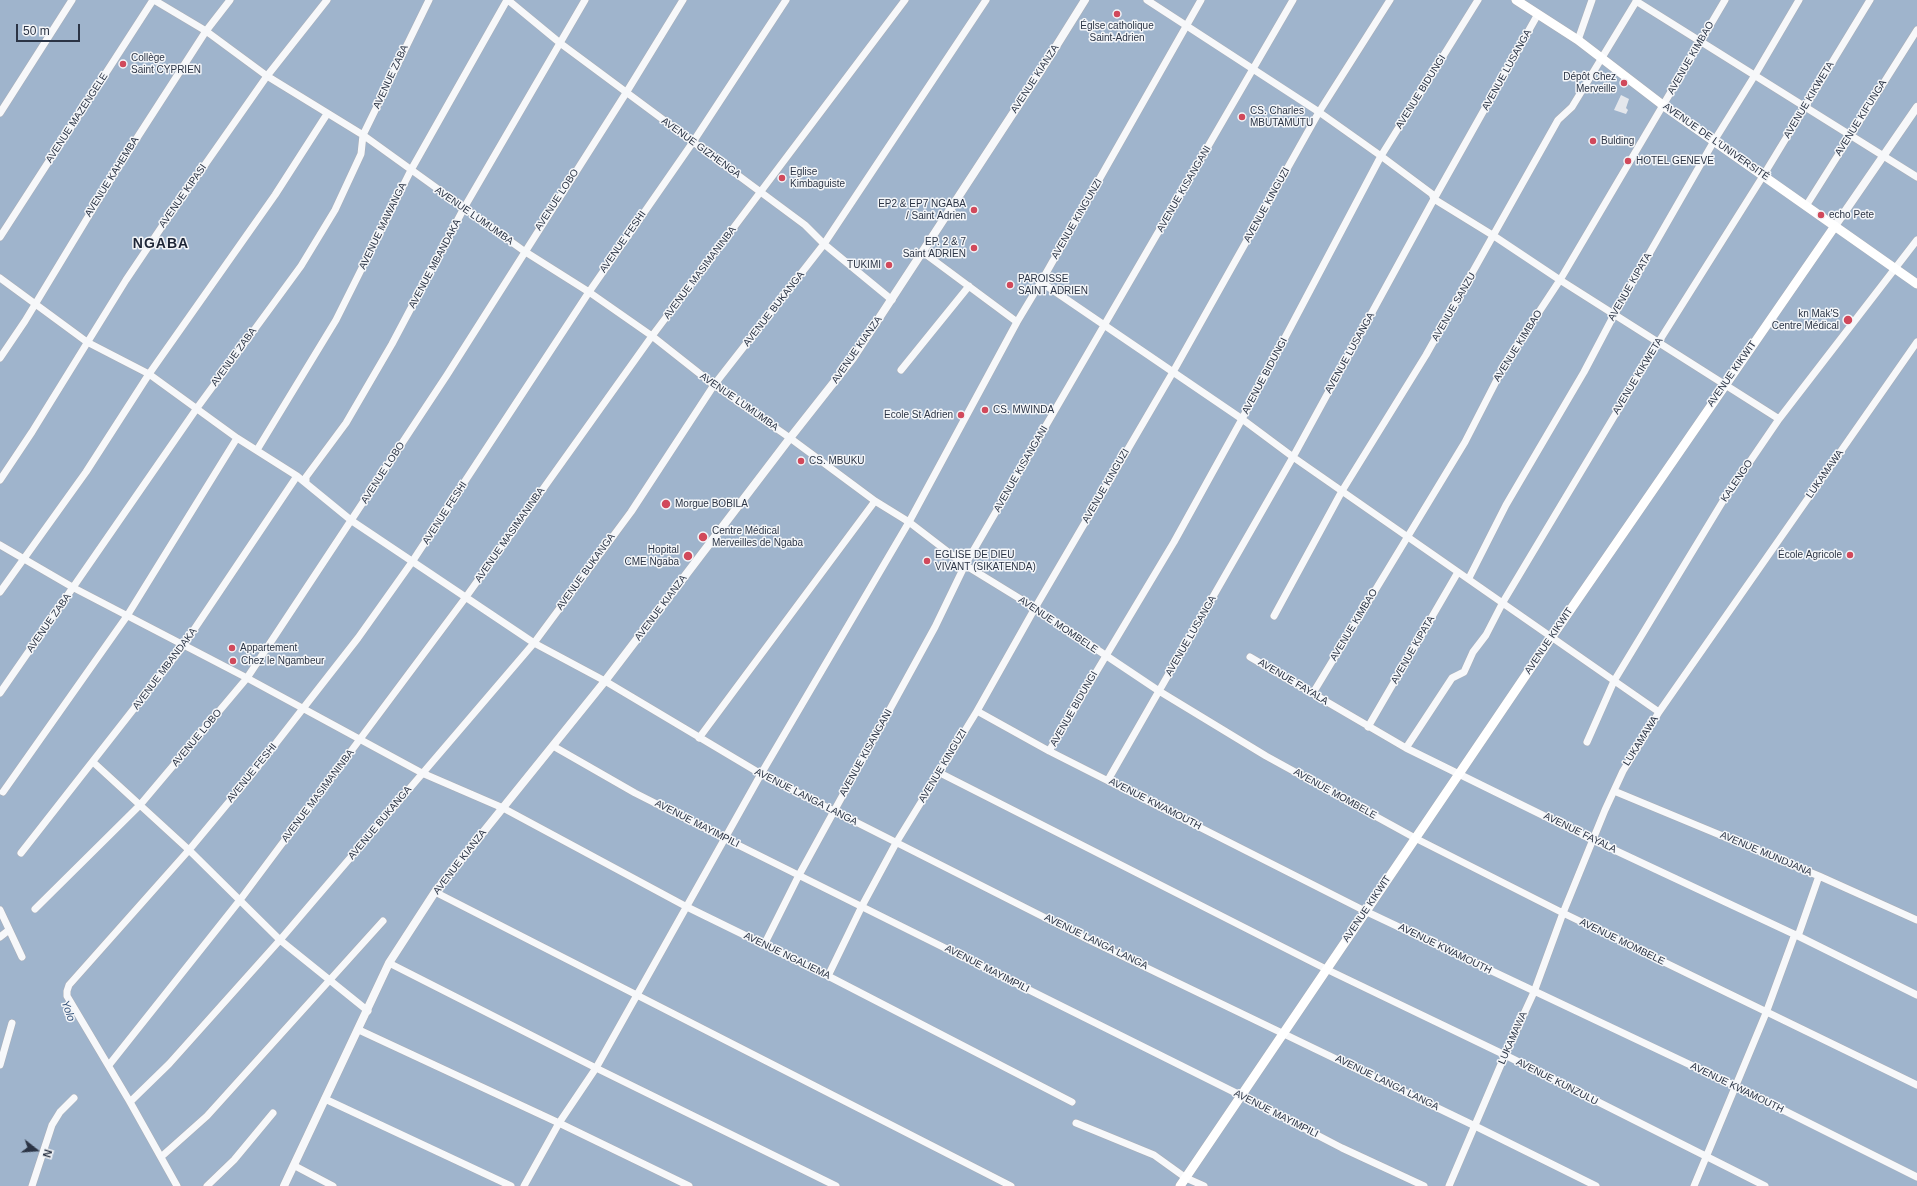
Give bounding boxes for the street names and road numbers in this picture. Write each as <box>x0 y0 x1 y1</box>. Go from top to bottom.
street label: AVENUE KIMBAO <box>1665 19 1717 97</box>
street label: AVENUE LUSANGA <box>1480 27 1534 113</box>
street label: AVENUE KIANZA <box>1008 42 1062 116</box>
street label: AVENUE ZABA <box>371 43 411 111</box>
street label: AVENUE BIDUNGI <box>1393 53 1449 131</box>
street label: AVENUE KIKWETA <box>1781 59 1837 141</box>
street label: AVENUE MAZENGELE <box>43 71 111 165</box>
street label: AVENUE KIFUNGA <box>1833 78 1889 158</box>
street label: AVENUE DE L’UNIVERSITÉ <box>1661 101 1771 183</box>
street label: AVENUE GIZHENGA <box>659 115 743 181</box>
street label: AVENUE KAHEMBA <box>83 135 141 219</box>
street label: AVENUE KISANGANI <box>1154 144 1214 234</box>
street label: AVENUE KIPASI <box>157 162 209 230</box>
street label: AVENUE KINGUZI <box>1241 165 1293 245</box>
street label: AVENUE LOBO <box>533 167 581 233</box>
street label: AVENUE KINGUNZI <box>1049 177 1105 261</box>
street label: AVENUE MAWANGA <box>357 181 409 271</box>
street label: AVENUE LUMUMBA <box>432 184 516 248</box>
street label: AVENUE FESHI <box>597 209 649 275</box>
street label: AVENUE MBANDAKA <box>406 217 464 311</box>
street label: AVENUE MASIMANINBA <box>661 224 739 322</box>
street label: AVENUE KIPATA <box>1606 251 1654 323</box>
street label: AVENUE BUKANGA <box>741 269 807 349</box>
street label: AVENUE SANZU <box>1430 271 1478 343</box>
street label: AVENUE KIMBAO <box>1491 308 1545 384</box>
street label: AVENUE LUSANGA <box>1323 310 1377 396</box>
street label: AVENUE KIANZA <box>829 314 885 386</box>
street label: AVENUE ZABA <box>209 325 259 389</box>
street label: AVENUE KIKWETA <box>1610 335 1666 417</box>
street label: AVENUE BIDUNGI <box>1240 336 1290 416</box>
street label: AVENUE KIKWIT <box>1705 339 1759 409</box>
street label: AVENUE LUMUMBA <box>697 370 781 434</box>
street label: AVENUE KISANGANI <box>991 424 1051 514</box>
street label: AVENUE LOBO <box>359 440 407 506</box>
street label: AVENUE KINGUZI <box>1080 447 1132 525</box>
street label: LUKAMAWA <box>1804 447 1846 501</box>
street label: KALENGO <box>1719 458 1755 504</box>
street label: AVENUE FESHI <box>420 479 470 547</box>
street label: AVENUE MASIMANINBA <box>473 485 547 585</box>
street label: AVENUE BUKANGA <box>554 531 618 613</box>
street label: AVENUE KIANZA <box>632 573 690 643</box>
street label: AVENUE KIMBAO <box>1328 587 1380 663</box>
street label: AVENUE ZABA <box>24 591 74 655</box>
street label: AVENUE MOMBELE <box>1016 594 1100 656</box>
street label: AVENUE LUSANGA <box>1163 594 1219 678</box>
street label: AVENUE KIKWIT <box>1522 605 1576 677</box>
street label: AVENUE KIPATA <box>1389 614 1437 686</box>
street label: AVENUE MBANDAKA <box>130 626 200 712</box>
street label: AVENUE FAYALA <box>1256 656 1330 708</box>
street label: AVENUE BIDUNGI <box>1048 669 1100 749</box>
street label: AVENUE LOBO <box>170 707 224 769</box>
street label: AVENUE KISANGANI <box>837 707 895 799</box>
street label: LUKAMAWA <box>1621 714 1661 768</box>
street label: AVENUE KINGUZI <box>916 727 970 805</box>
street label: AVENUE FESHI <box>224 741 280 805</box>
street label: AVENUE MASIMANINBA <box>279 747 357 845</box>
street label: AVENUE LANGA LANGA <box>753 766 859 828</box>
street label: AVENUE MOMBELE <box>1291 766 1379 822</box>
street label: AVENUE KWAMOUTH <box>1107 775 1203 833</box>
street label: AVENUE BUKANGA <box>346 784 414 862</box>
street label: AVENUE MAYIMPILI <box>653 798 741 850</box>
street label: AVENUE FAYALA <box>1542 810 1618 856</box>
street label: AVENUE KIANZA <box>431 827 489 897</box>
street label: AVENUE MUNDJANA <box>1718 829 1814 879</box>
street label: AVENUE KIKWIT <box>1340 873 1394 945</box>
street label: AVENUE LANGA LANGA <box>1042 912 1150 972</box>
street label: AVENUE MOMBELE <box>1577 916 1667 968</box>
street label: AVENUE KWAMOUTH <box>1396 921 1494 977</box>
street label: AVENUE NGALIEMA <box>742 930 832 982</box>
street label: AVENUE MAYIMPILI <box>943 943 1031 995</box>
street label: LUKAMAWA <box>1496 1010 1530 1066</box>
street label: AVENUE LANGA LANGA <box>1333 1053 1441 1113</box>
street label: AVENUE KUNZULU <box>1514 1056 1600 1108</box>
street label: AVENUE KWAMOUTH <box>1688 1060 1786 1116</box>
street label: AVENUE MAYIMPILI <box>1232 1088 1320 1140</box>

